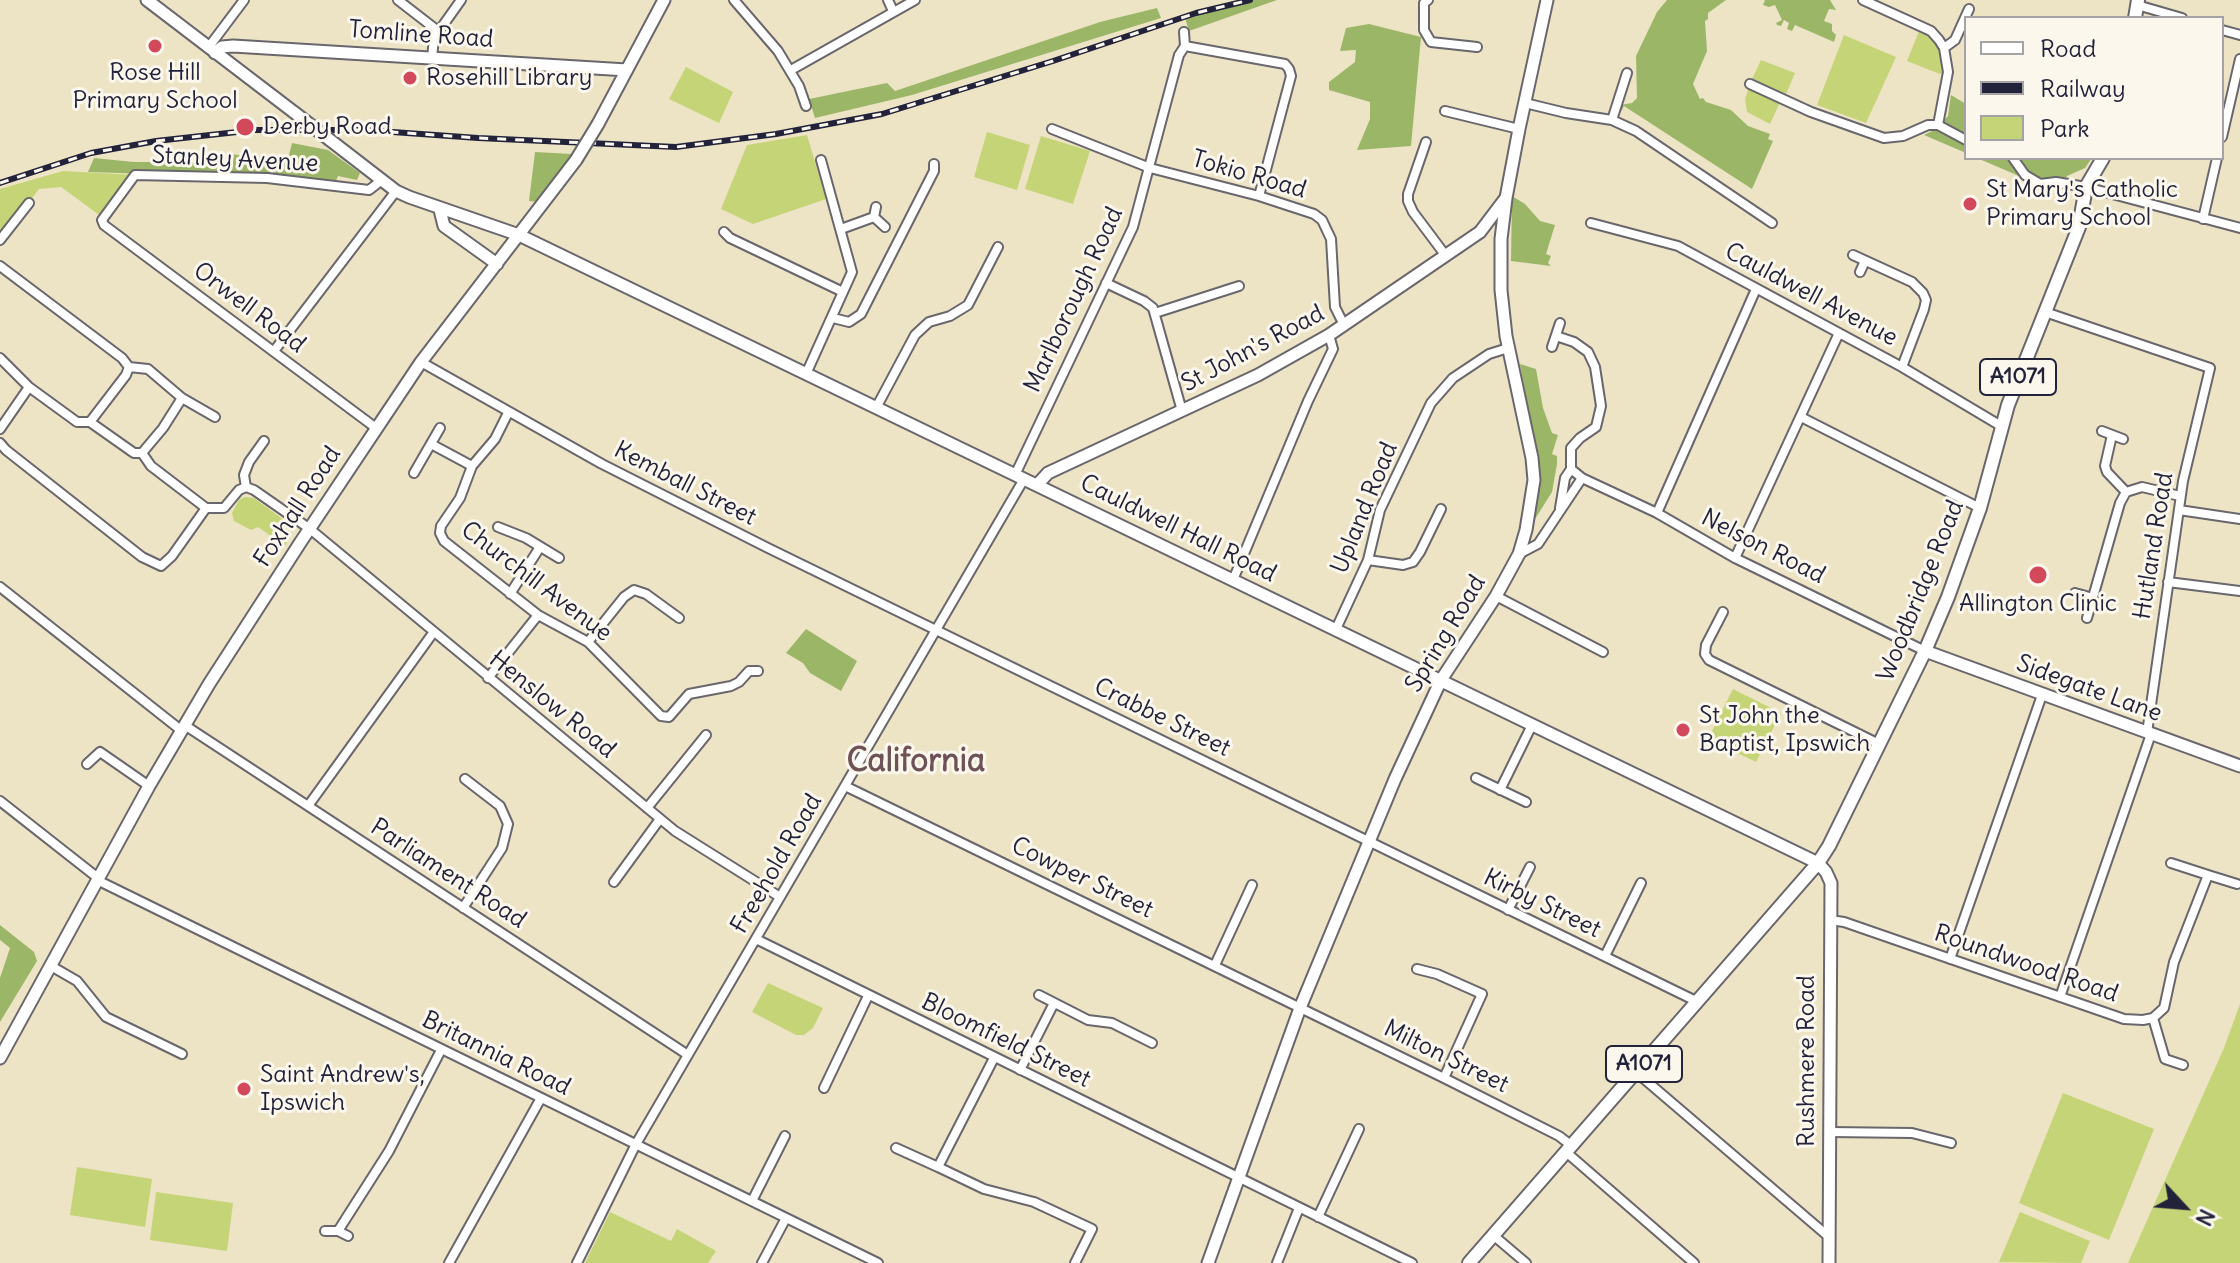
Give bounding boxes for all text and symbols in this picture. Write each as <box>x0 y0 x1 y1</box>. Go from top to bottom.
street label: Tomline Road <box>348 16 494 54</box>
legend <box>1964 16 2224 160</box>
text: Road <box>2040 33 2096 63</box>
marker: Rose Hill Primary School <box>146 37 164 55</box>
place label: Rose Hill Primary School <box>72 59 238 115</box>
place label: Rosehill Library <box>426 64 592 92</box>
marker: Rosehill Library <box>401 69 419 87</box>
text: Railway <box>2040 73 2126 103</box>
place label: Derby Road <box>263 113 392 141</box>
text: Park <box>2040 113 2090 143</box>
marker: Derby Road <box>234 116 256 138</box>
street label: Stanley Avenue <box>151 141 319 179</box>
street label: Tokio Road <box>1189 145 1309 205</box>
place label: St Mary's Catholic Primary School <box>1986 176 2178 232</box>
marker: St Mary's Catholic Primary School <box>1961 195 1979 213</box>
street label: Marlborough Road <box>1018 203 1130 397</box>
street label: Cauldwell Avenue <box>1720 237 1902 353</box>
street label: Orwell Road <box>187 257 311 359</box>
street label: St John's Road <box>1177 299 1329 399</box>
road number: A1071 <box>1980 359 2056 395</box>
street label: Kemball Street <box>609 436 761 532</box>
street label: Upland Road <box>1326 438 1404 578</box>
street label: Foxhall Road <box>248 441 348 573</box>
street label: Cauldwell Hall Road <box>1075 469 1281 589</box>
street label: Hutland Road <box>2128 470 2180 622</box>
street label: Woodbridge Road <box>1872 496 1970 686</box>
street label: Nelson Road <box>1696 504 1830 590</box>
street label: Churchill Avenue <box>455 516 617 648</box>
marker: Allington Clinic <box>2027 564 2049 586</box>
street label: Spring Road <box>1400 570 1492 698</box>
place label: Allington Clinic <box>1959 590 2117 618</box>
street label: Henslow Road <box>483 645 621 765</box>
street label: Sidegate Lane <box>2012 649 2166 729</box>
street label: Crabbe Street <box>1089 673 1235 763</box>
place label: St John the Baptist, Ipswich <box>1699 702 1870 758</box>
marker: St John the Baptist, Ipswich <box>1674 721 1692 739</box>
district label: California <box>847 743 985 781</box>
street label: Freehold Road <box>725 789 829 939</box>
street label: Parliament Road <box>365 813 531 935</box>
street label: Cowper Street <box>1006 831 1158 925</box>
street label: Kirby Street <box>1479 863 1605 945</box>
street label: Roundwood Road <box>1930 919 2122 1009</box>
street label: Rushmere Road <box>1793 975 1821 1147</box>
street label: Bloomfield Street <box>917 988 1095 1094</box>
street label: Britannia Road <box>417 1006 575 1102</box>
street label: Milton Street <box>1379 1014 1513 1100</box>
road number: A1071 <box>1606 1046 1682 1082</box>
place label: Saint Andrew's, Ipswich <box>260 1061 425 1117</box>
marker: Saint Andrew's, Ipswich <box>235 1080 253 1098</box>
north arrow <box>2144 1167 2224 1247</box>
text: N <box>2190 1205 2221 1230</box>

